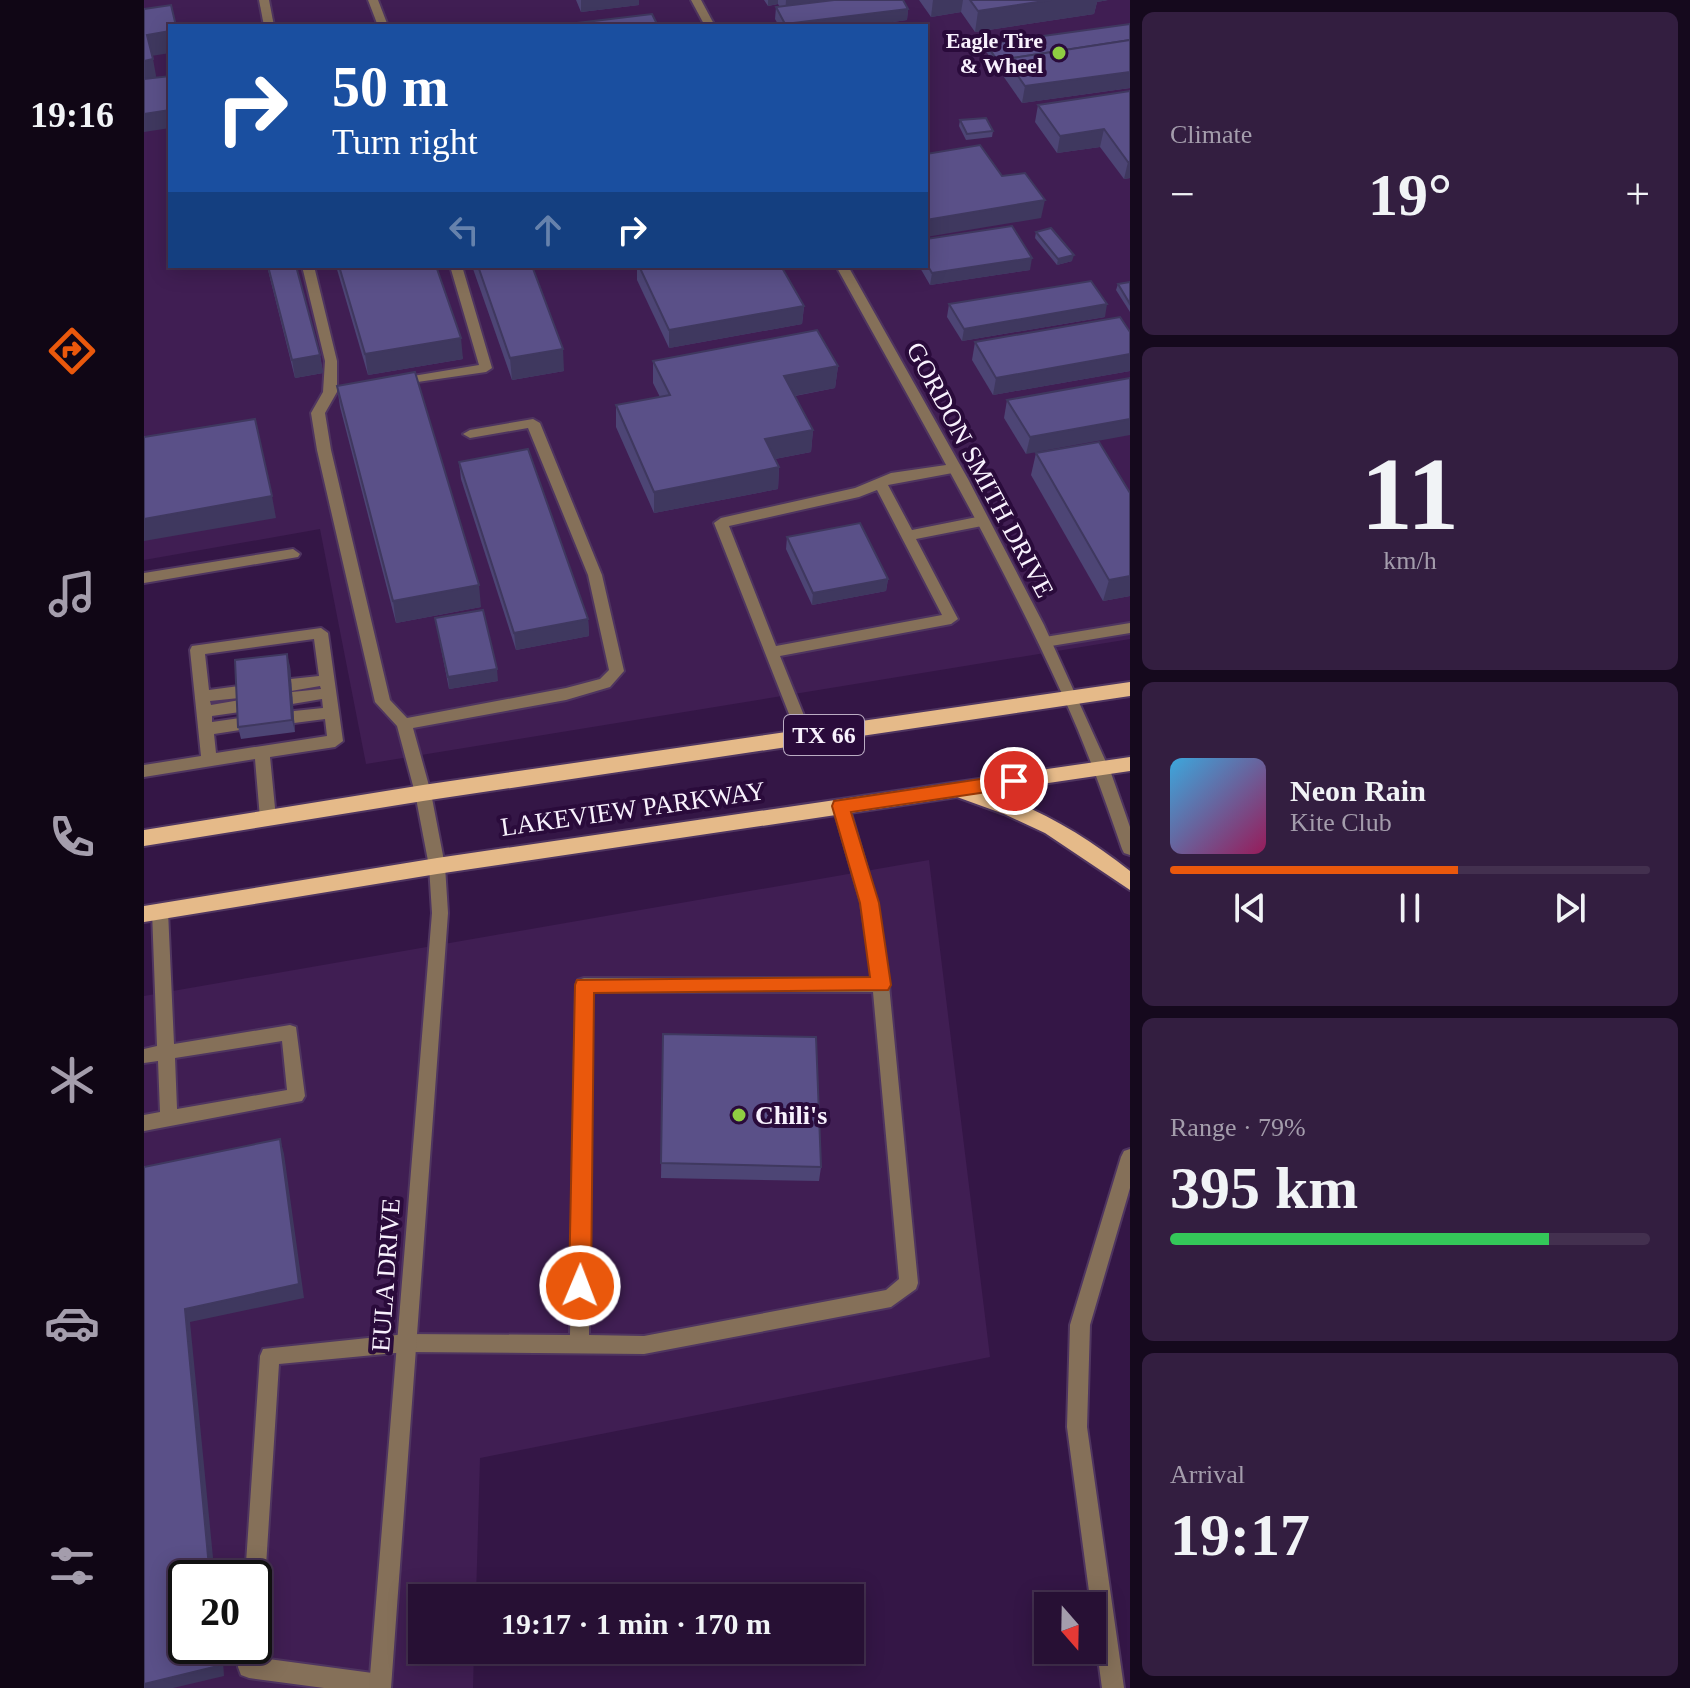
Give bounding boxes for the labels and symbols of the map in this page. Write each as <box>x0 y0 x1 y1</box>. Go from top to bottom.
place label: Eagle Tire & Wheel <box>946 28 1043 78</box>
marker: Eagle Tire & Wheel <box>1050 44 1068 62</box>
street label: GORDON SMITH DRIVE <box>900 338 1060 602</box>
road number: TX 66 <box>784 715 864 755</box>
pin <box>980 747 1048 815</box>
street label: LAKEVIEW PARKWAY <box>499 776 767 842</box>
place label: Chili's <box>755 1101 827 1130</box>
marker: Chili's <box>730 1106 748 1124</box>
street label: EULA DRIVE <box>366 1197 406 1353</box>
position arrow <box>538 1244 622 1328</box>
speed limit sign: 20 <box>168 1560 272 1664</box>
north arrow <box>1034 1592 1106 1664</box>

